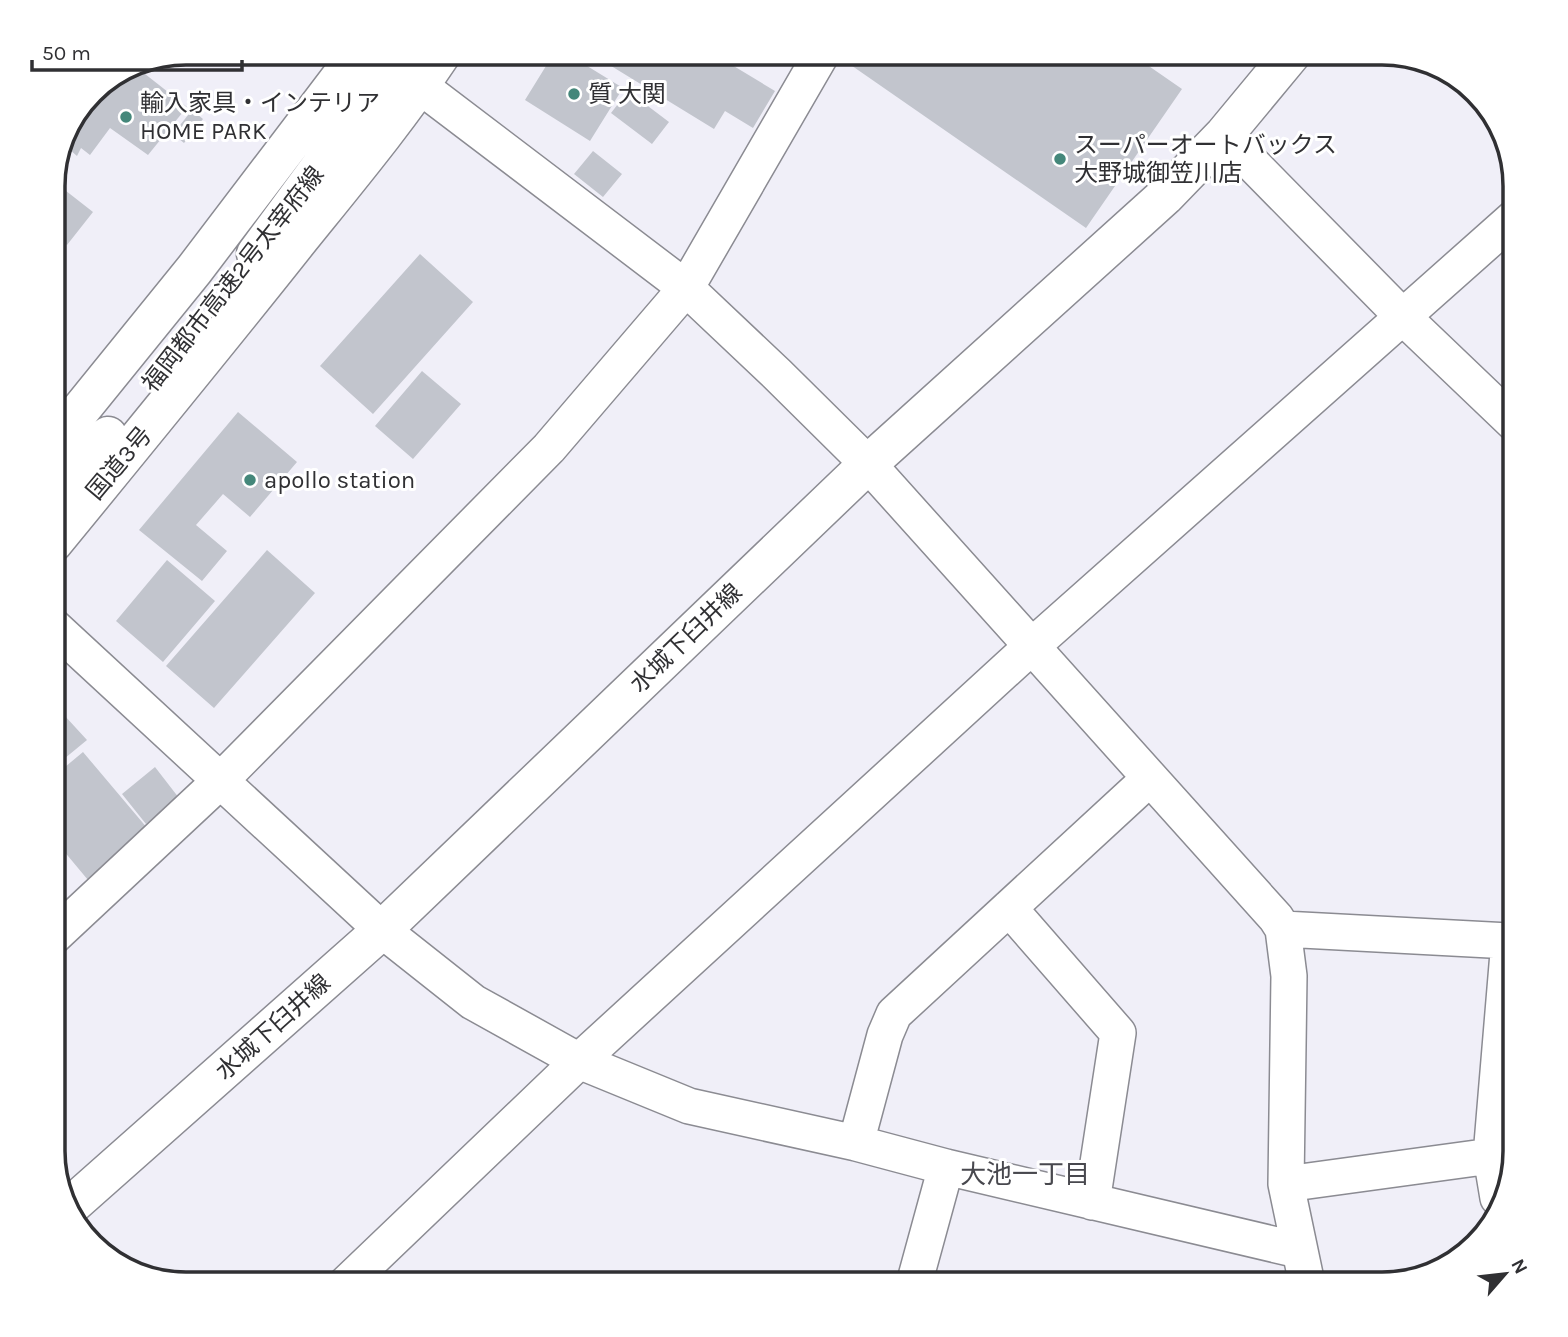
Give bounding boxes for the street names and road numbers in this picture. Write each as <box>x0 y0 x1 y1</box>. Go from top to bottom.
street label: 福岡都市高速2号太宰府線 <box>136 161 330 397</box>
street label: 国道3号 <box>81 421 157 505</box>
street label: 水城下臼井線 <box>624 578 748 698</box>
street label: 水城下臼井線 <box>210 968 336 1086</box>

